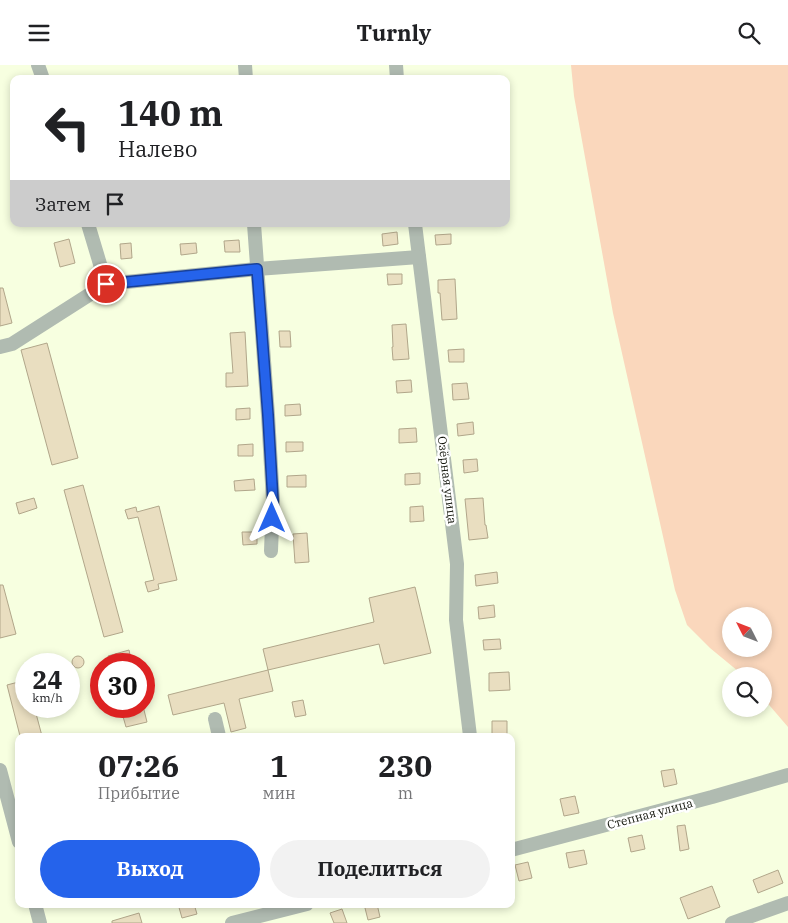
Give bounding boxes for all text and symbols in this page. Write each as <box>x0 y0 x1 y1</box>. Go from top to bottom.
text: Turnly <box>357 18 431 47</box>
icon: menu <box>25 19 53 47</box>
icon: search <box>735 19 763 47</box>
text: 140 m <box>118 90 223 136</box>
icon: left <box>35 95 100 160</box>
text: Налево <box>118 134 197 163</box>
icon: arrive <box>101 190 129 218</box>
text: Затем <box>35 192 91 216</box>
pin <box>85 263 127 305</box>
icon: arrive <box>92 270 120 298</box>
street label: Озёрная улица <box>435 435 460 525</box>
position arrow <box>245 491 297 543</box>
north arrow <box>722 607 772 657</box>
map controls <box>722 607 772 717</box>
speed limit sign: 30 <box>90 653 155 718</box>
text: 24 <box>32 663 63 696</box>
button: search <box>722 667 772 717</box>
text: km/h <box>32 690 63 705</box>
text: 07:26 <box>98 746 179 785</box>
text: 1 <box>270 746 288 785</box>
text: 230 <box>378 746 432 785</box>
text: Прибытие <box>98 783 180 803</box>
text: мин <box>262 783 296 803</box>
text: m <box>398 783 413 803</box>
street label: Степная улица <box>605 795 695 832</box>
button: Выход <box>40 840 260 898</box>
button: Поделиться <box>270 840 490 898</box>

